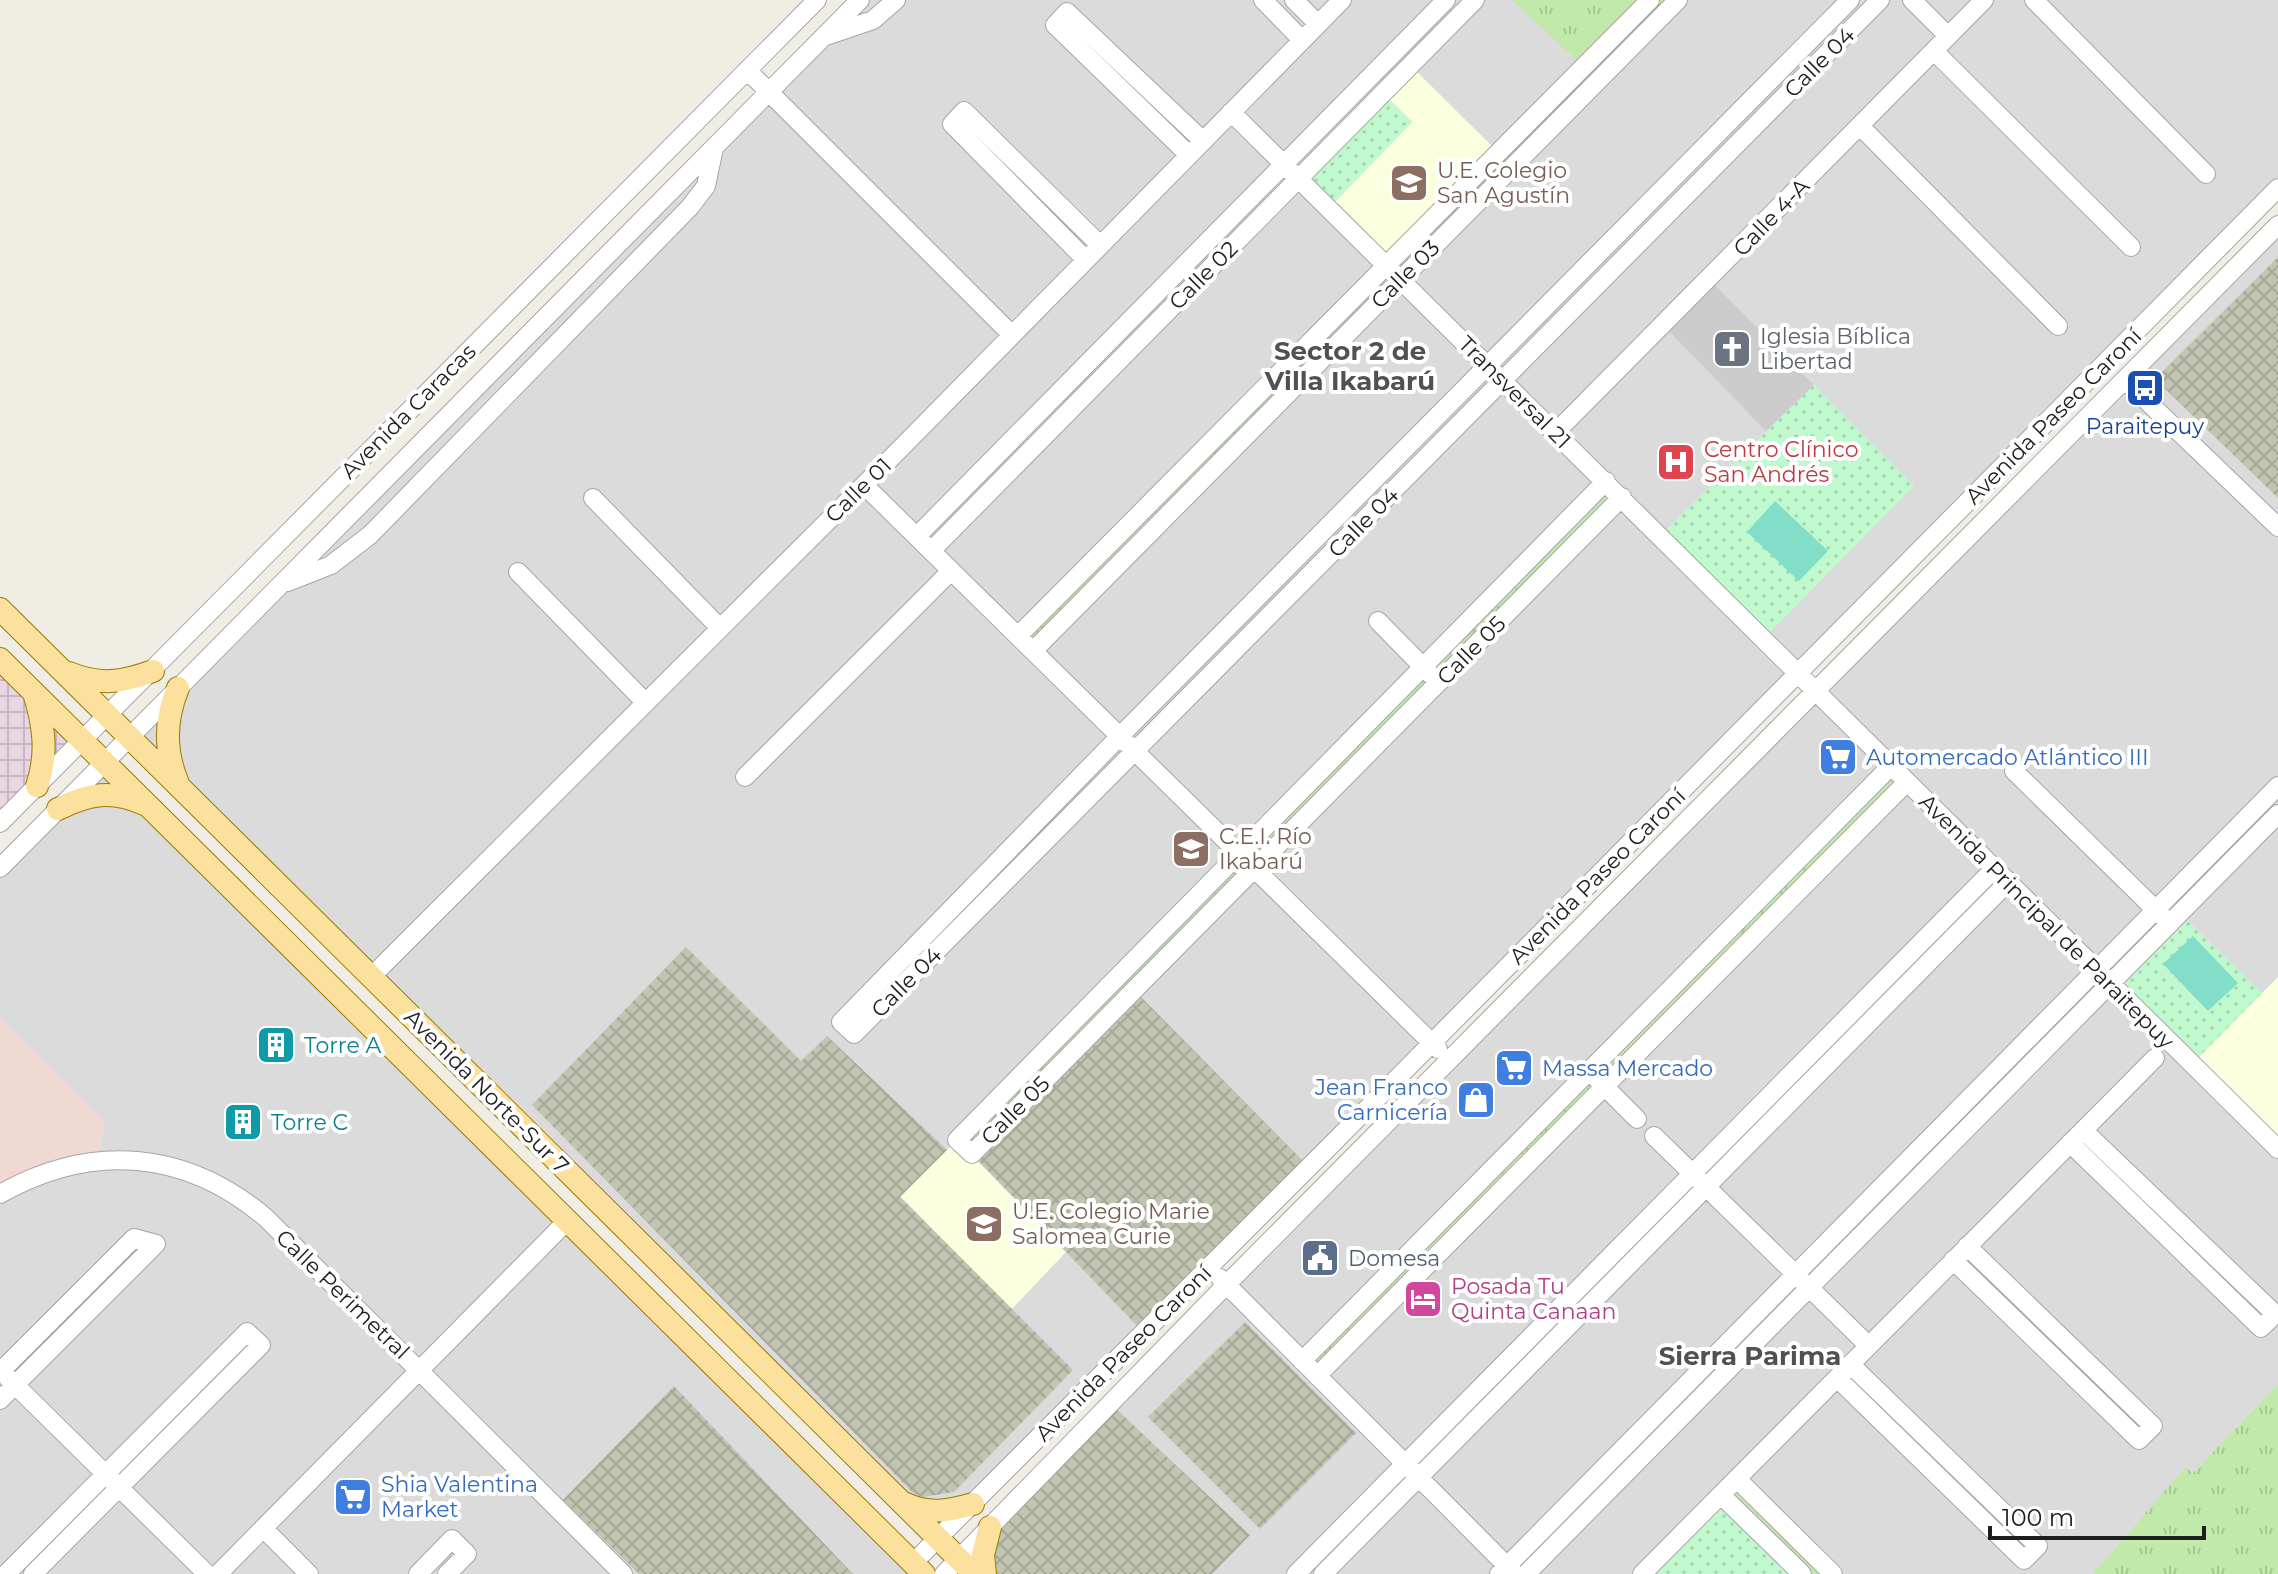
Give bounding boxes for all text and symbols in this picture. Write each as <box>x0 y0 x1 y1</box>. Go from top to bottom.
street label: Calle 04 <box>1779 21 1860 103</box>
place label: U.E. Colegio San Agustín <box>1437 157 1570 209</box>
school or university icon: U.E. Colegio San Agustín <box>1388 162 1430 204</box>
street label: Calle 4-A <box>1728 173 1815 262</box>
street label: Calle 03 <box>1365 234 1445 314</box>
street label: Calle 02 <box>1163 235 1243 315</box>
street label: Avenida Paseo Caroní <box>1960 322 2148 510</box>
place label: Iglesia Bíblica Libertad <box>1760 323 1911 375</box>
church icon: Iglesia Bíblica Libertad <box>1711 328 1753 370</box>
street label: Transversal 21 <box>1453 330 1577 454</box>
district label: Sector 2 de Villa Ikabarú <box>1264 335 1435 397</box>
street label: Avenida Caracas <box>335 338 482 485</box>
bus stop icon: Paraitepuy <box>2124 367 2166 409</box>
place label: Paraitepuy <box>2086 413 2204 440</box>
place label: Centro Clínico San Andrés <box>1704 436 1859 488</box>
hospital icon: Centro Clínico San Andrés <box>1655 441 1697 483</box>
street label: Calle 01 <box>820 452 897 528</box>
street label: Calle 04 <box>1323 481 1404 563</box>
street label: Calle 05 <box>1431 610 1511 690</box>
supermarket icon: Automercado Atlántico III <box>1817 736 1859 778</box>
place label: Automercado Atlántico III <box>1866 744 2149 771</box>
street label: Avenida Paseo Caroní <box>1504 782 1692 970</box>
street label: Avenida Principal de Paraitepuy <box>1914 788 2180 1054</box>
place label: C.E.I. Río Ikabarú <box>1219 823 1312 875</box>
school or university icon: C.E.I. Río Ikabarú <box>1170 828 1212 870</box>
street label: Calle 04 <box>866 941 947 1023</box>
street label: Avenida Norte-Sur 7 <box>399 1004 574 1179</box>
building icon: Torre A <box>255 1024 297 1066</box>
place label: Torre A <box>304 1032 381 1059</box>
supermarket icon: Massa Mercado <box>1493 1047 1535 1089</box>
place label: Massa Mercado <box>1542 1055 1713 1082</box>
street label: Calle 05 <box>975 1070 1055 1150</box>
place label: Jean Franco Carnicería <box>1314 1074 1448 1126</box>
shop icon: Jean Franco Carnicería <box>1455 1079 1497 1121</box>
building icon: Torre C <box>222 1101 264 1143</box>
place label: Torre C <box>271 1109 348 1136</box>
place label: U.E. Colegio Marie Salomea Curie <box>1012 1198 1210 1250</box>
school or university icon: U.E. Colegio Marie Salomea Curie <box>963 1203 1005 1245</box>
street label: Calle Perimetral <box>270 1224 415 1365</box>
public building icon: Domesa <box>1299 1237 1341 1279</box>
place label: Domesa <box>1348 1245 1440 1272</box>
street label: Avenida Paseo Caroní <box>1030 1259 1218 1447</box>
place label: Posada Tu Quinta Canaan <box>1451 1273 1616 1325</box>
hotel icon: Posada Tu Quinta Canaan <box>1402 1278 1444 1320</box>
district label: Sierra Parima <box>1659 1340 1841 1372</box>
place label: Shia Valentina Market <box>381 1471 538 1523</box>
supermarket icon: Shia Valentina Market <box>332 1476 374 1518</box>
scale bar <box>1990 1490 2204 1540</box>
text: 100 m <box>2002 1503 2074 1532</box>

